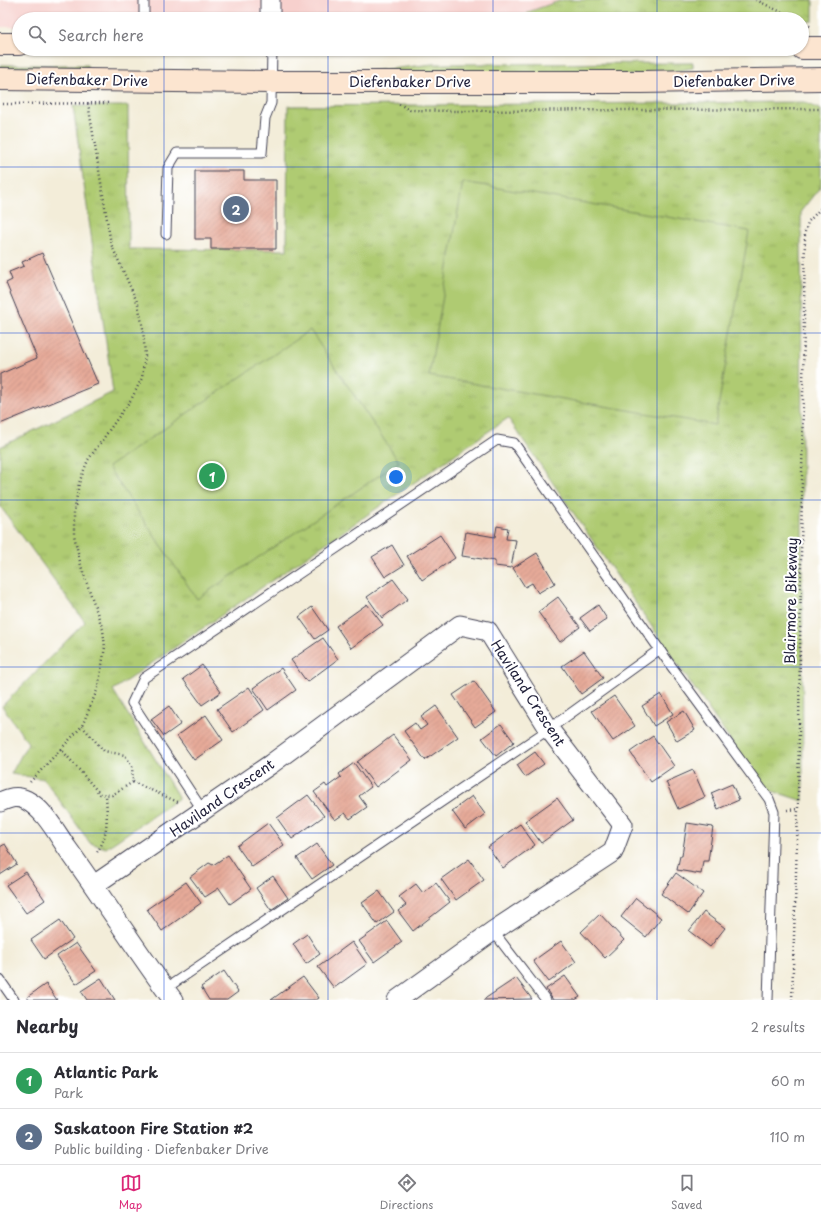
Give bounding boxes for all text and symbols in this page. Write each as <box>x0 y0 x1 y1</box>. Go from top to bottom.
search box <box>12 12 809 56</box>
icon: search <box>26 23 48 45</box>
text: Search here <box>58 23 144 46</box>
street label: Diefenbaker Drive <box>26 68 148 91</box>
street label: Diefenbaker Drive <box>673 69 795 92</box>
street label: Diefenbaker Drive <box>349 71 471 92</box>
pin: 2 <box>223 194 249 224</box>
pin: 1 <box>199 461 225 491</box>
your location <box>386 467 406 487</box>
street label: Blairmore Bikeway <box>779 537 802 665</box>
street label: Haviland Crescent <box>486 635 571 750</box>
street label: Haviland Crescent <box>165 753 279 842</box>
text: Nearby <box>16 1013 78 1039</box>
text: 2 results <box>751 1017 805 1036</box>
text: Atlantic Park <box>54 1060 158 1083</box>
text: 1 <box>26 1071 32 1090</box>
text: 60 m <box>771 1071 805 1090</box>
text: Park <box>54 1083 83 1102</box>
text: Saskatoon Fire Station #2 <box>54 1116 253 1139</box>
text: 2 <box>24 1127 34 1146</box>
text: 110 m <box>770 1127 805 1146</box>
text: Public building · Diefenbaker Drive <box>54 1139 269 1158</box>
tab: Map <box>119 1172 142 1213</box>
tab: Directions <box>380 1172 433 1213</box>
tab: Saved <box>671 1172 702 1213</box>

